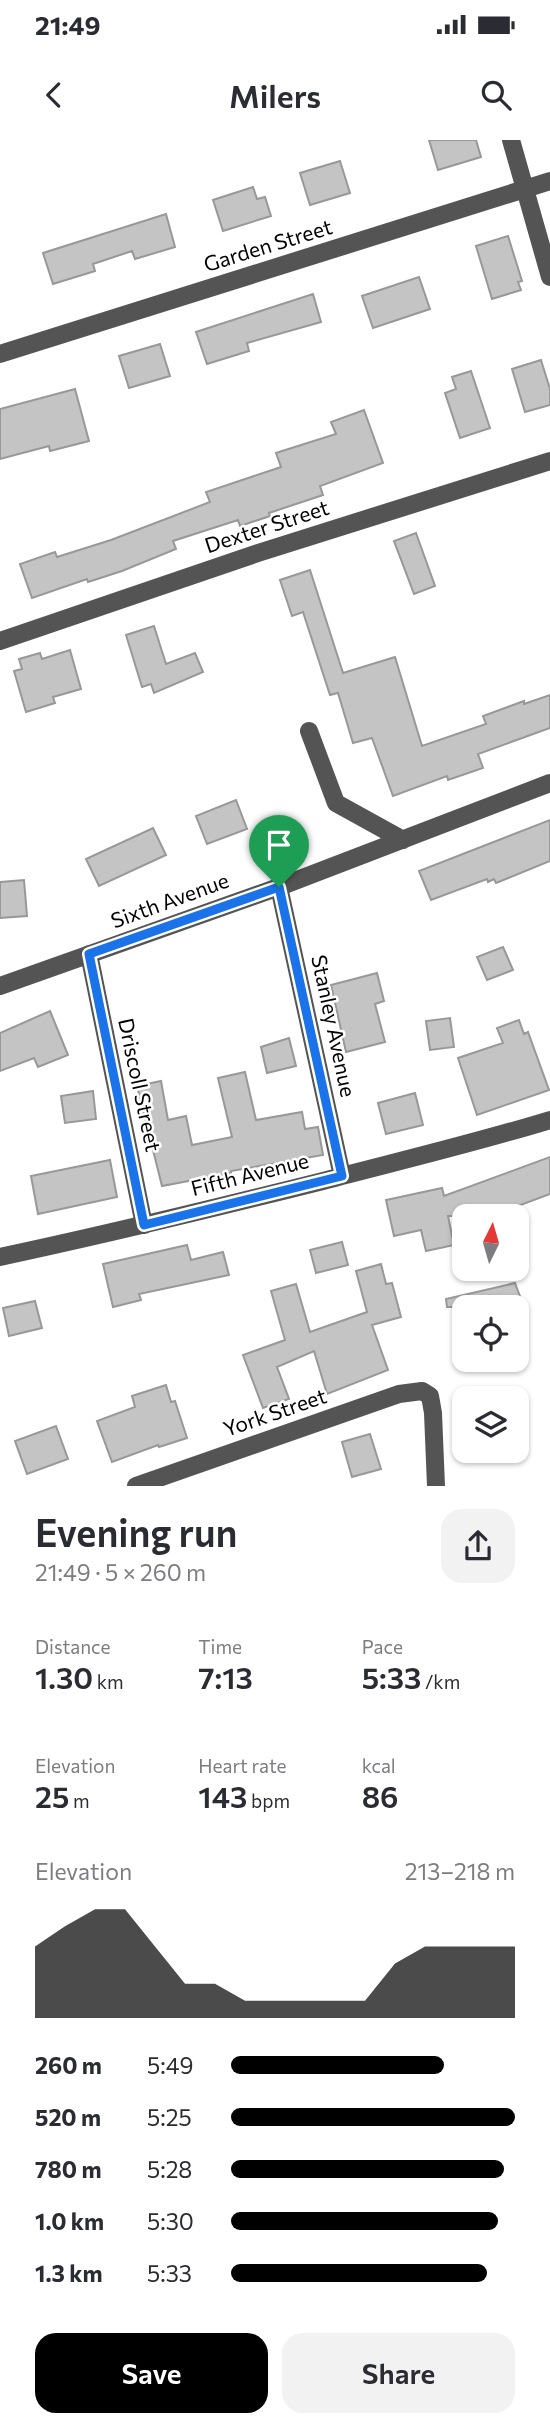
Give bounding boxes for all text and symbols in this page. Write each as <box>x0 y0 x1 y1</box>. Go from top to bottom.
text: 21:49 <box>35 9 100 40</box>
text: Milers <box>229 75 321 115</box>
icon: back <box>35 76 73 114</box>
icon: search <box>477 76 515 114</box>
street label: Garden Street <box>200 213 335 276</box>
street label: Dexter Street <box>201 494 332 557</box>
pin <box>249 815 309 887</box>
icon: arrive <box>260 826 298 864</box>
street label: Sixth Avenue <box>107 867 232 932</box>
street label: Stanley Avenue <box>307 952 362 1099</box>
street label: Driscoll Street <box>114 1016 167 1154</box>
street label: Fifth Avenue <box>188 1147 311 1200</box>
north arrow <box>452 1204 528 1281</box>
map controls <box>452 1204 529 1463</box>
button: locate <box>452 1295 529 1372</box>
street label: York Street <box>220 1382 329 1441</box>
button: layers <box>452 1386 529 1463</box>
text: Evening run <box>35 1508 238 1555</box>
button: share <box>441 1509 515 1583</box>
text: 21:49 · 5 × 260 m <box>35 1558 206 1586</box>
text: Distance <box>35 1635 111 1658</box>
text: Time <box>198 1635 242 1658</box>
text: Pace <box>362 1635 403 1658</box>
text: 1.30 <box>35 1658 93 1695</box>
text: 7:13 <box>198 1658 253 1695</box>
text: 5:33 <box>362 1658 421 1695</box>
text: km <box>93 1670 124 1693</box>
text: /km <box>421 1670 460 1693</box>
text: Elevation <box>35 1754 115 1777</box>
text: Heart rate <box>198 1754 287 1777</box>
text: kcal <box>362 1754 396 1777</box>
text: 25 <box>35 1777 69 1814</box>
text: 143 <box>198 1777 247 1814</box>
text: 86 <box>362 1777 399 1814</box>
text: m <box>69 1789 90 1812</box>
text: bpm <box>247 1789 290 1812</box>
text: Elevation <box>35 1857 132 1885</box>
text: 213–218 m <box>405 1857 515 1885</box>
text: 260 m <box>35 2051 102 2079</box>
text: 5:49 <box>147 2051 193 2079</box>
text: 520 m <box>35 2103 101 2131</box>
text: 5:25 <box>147 2103 192 2131</box>
text: 780 m <box>35 2155 101 2183</box>
text: 5:28 <box>147 2155 192 2183</box>
text: 1.0 km <box>35 2207 104 2235</box>
text: 5:30 <box>147 2207 194 2235</box>
text: 1.3 km <box>35 2259 103 2287</box>
text: 5:33 <box>147 2259 192 2287</box>
button: Save <box>35 2333 268 2413</box>
button: Share <box>282 2333 515 2413</box>

